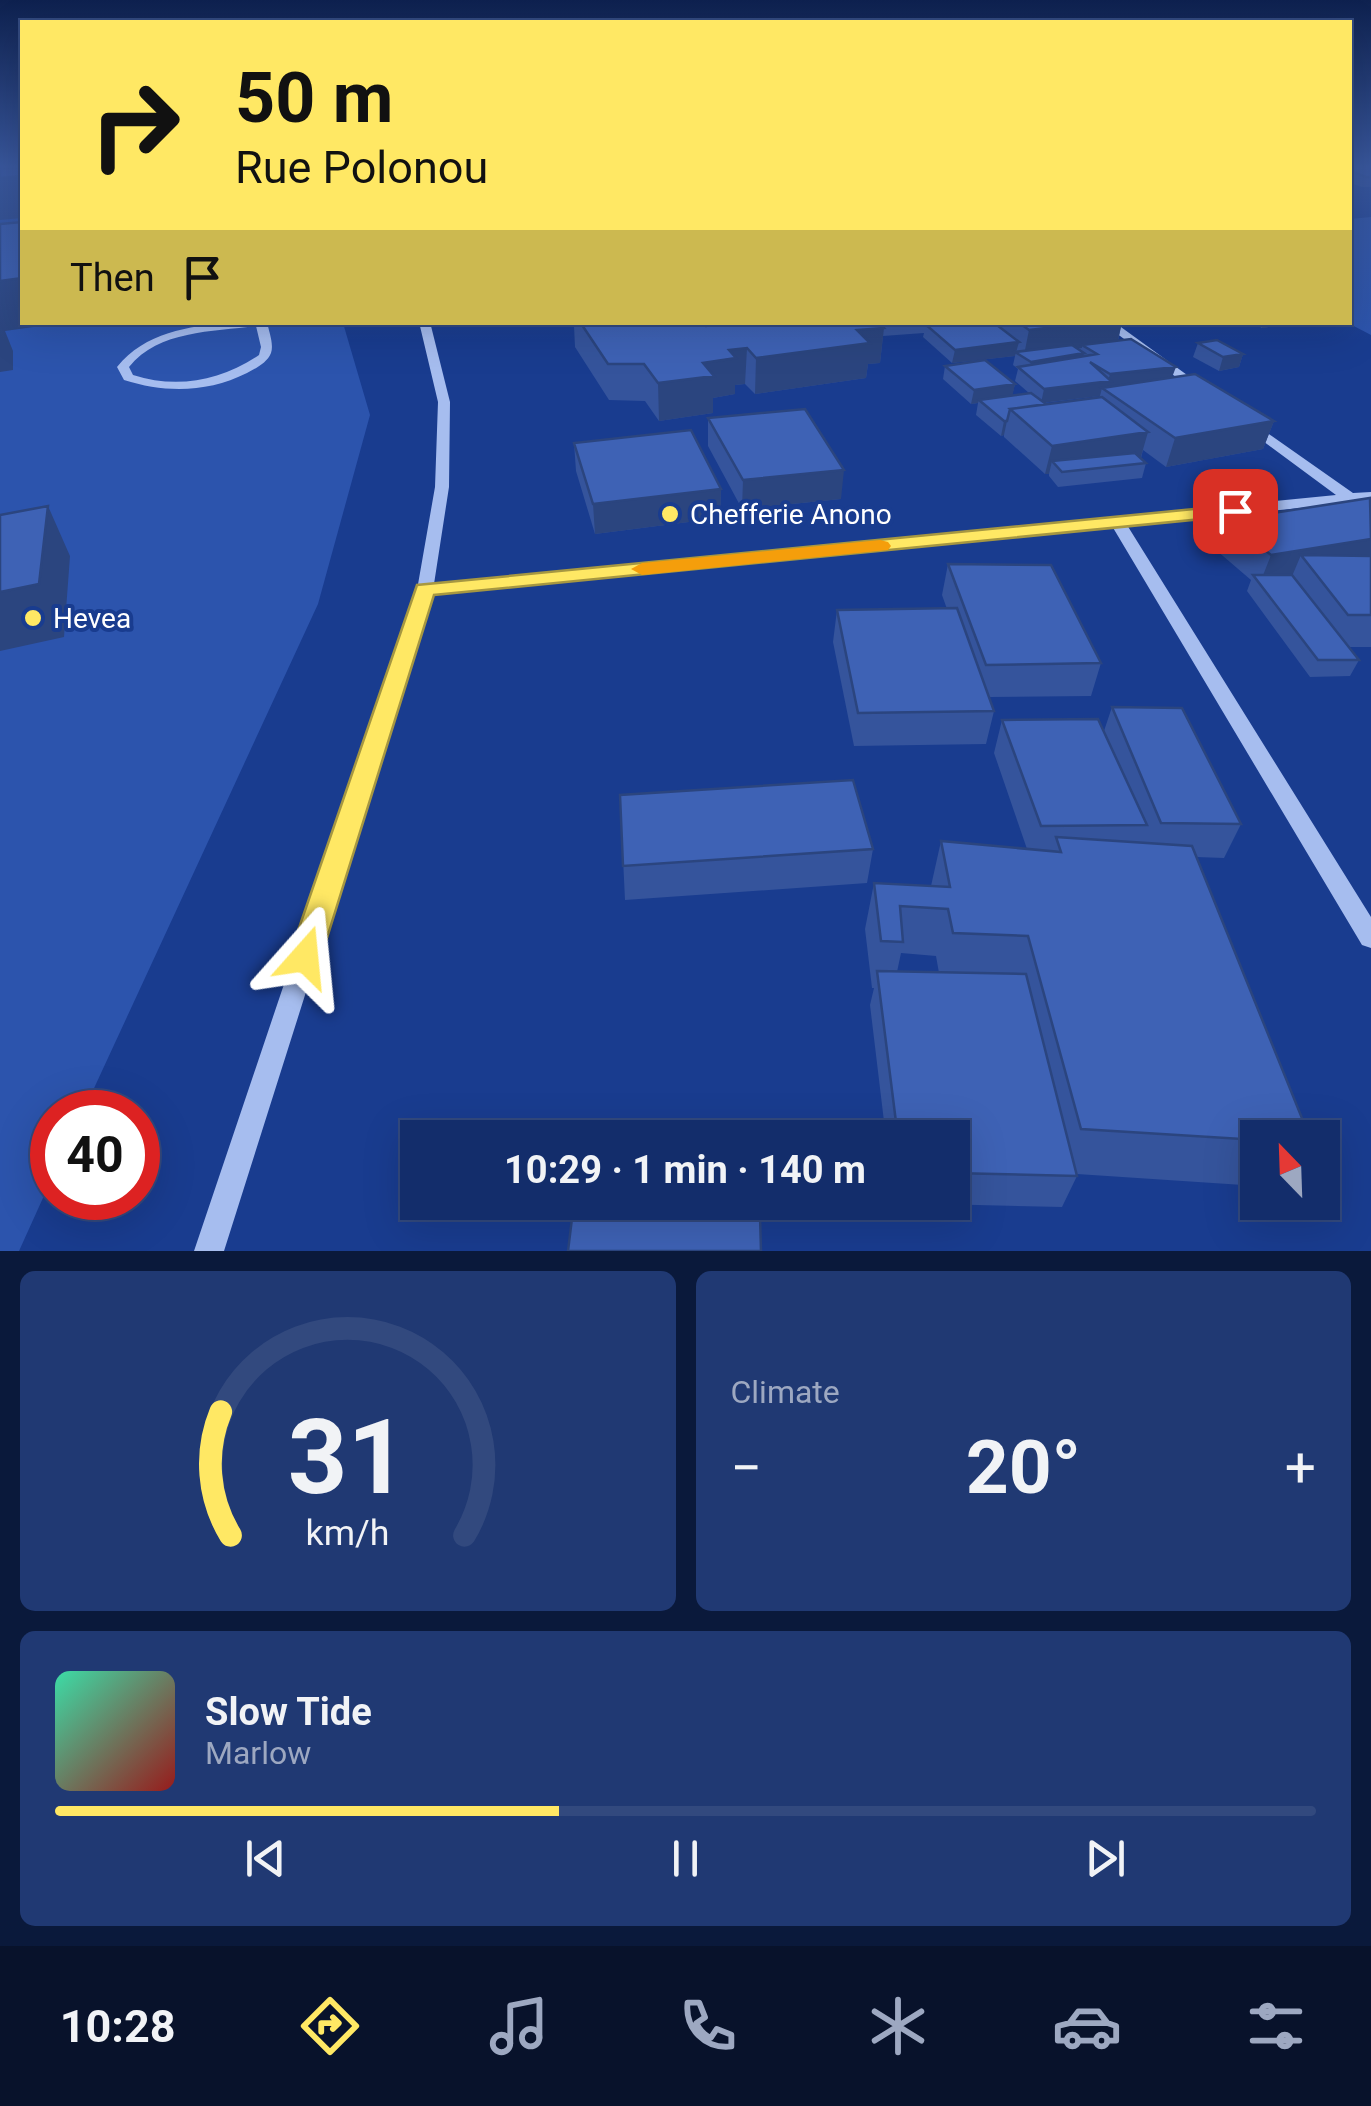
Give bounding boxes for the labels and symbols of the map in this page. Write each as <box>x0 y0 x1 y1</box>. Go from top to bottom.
pin <box>1193 469 1278 554</box>
place label: Chefferie Anono <box>690 498 892 531</box>
marker: Chefferie Anono <box>659 503 681 525</box>
place label: Hevea <box>53 602 131 635</box>
marker: Hevea <box>22 607 44 629</box>
position arrow <box>253 905 357 1009</box>
speed limit sign: 40 <box>30 1090 160 1220</box>
north arrow <box>1240 1120 1340 1220</box>

